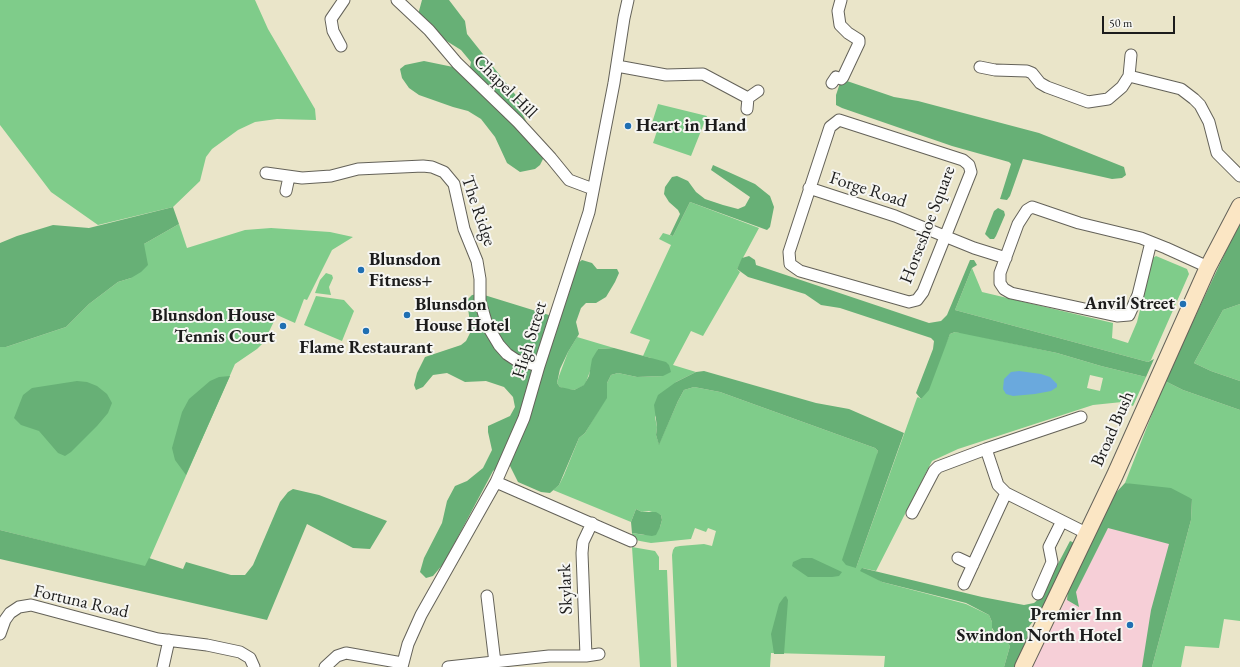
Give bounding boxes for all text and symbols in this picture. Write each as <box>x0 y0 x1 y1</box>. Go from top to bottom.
scale bar <box>1104 8 1177 34</box>
text: 50 m <box>1109 15 1132 31</box>
street label: Chapel Hill <box>469 51 541 123</box>
place label: Heart in Hand <box>636 115 746 137</box>
marker: Heart in Hand <box>623 121 633 131</box>
street label: Horseshoe Square <box>896 163 960 287</box>
street label: Forge Road <box>827 167 909 213</box>
street label: The Ridge <box>456 173 500 249</box>
place label: Blunsdon Fitness+ <box>369 249 441 292</box>
marker: Blunsdon Fitness+ <box>356 265 366 275</box>
place label: Anvil Street <box>1084 293 1175 315</box>
place label: Blunsdon House Hotel <box>415 294 509 336</box>
street label: High Street <box>508 299 552 381</box>
marker: Anvil Street <box>1178 299 1188 309</box>
place label: Blunsdon House Tennis Court <box>152 305 275 348</box>
marker: Blunsdon House Hotel <box>402 310 412 320</box>
marker: Blunsdon House Tennis Court <box>278 321 288 331</box>
marker: Flame Restaurant <box>361 326 371 336</box>
place label: Flame Restaurant <box>299 337 433 359</box>
street label: Broad Bush <box>1087 388 1139 470</box>
street label: Skylark <box>554 563 578 615</box>
street label: Fortuna Road <box>31 581 131 623</box>
place label: Premier Inn Swindon North Hotel <box>956 604 1122 646</box>
marker: Premier Inn Swindon North Hotel <box>1125 620 1135 630</box>

